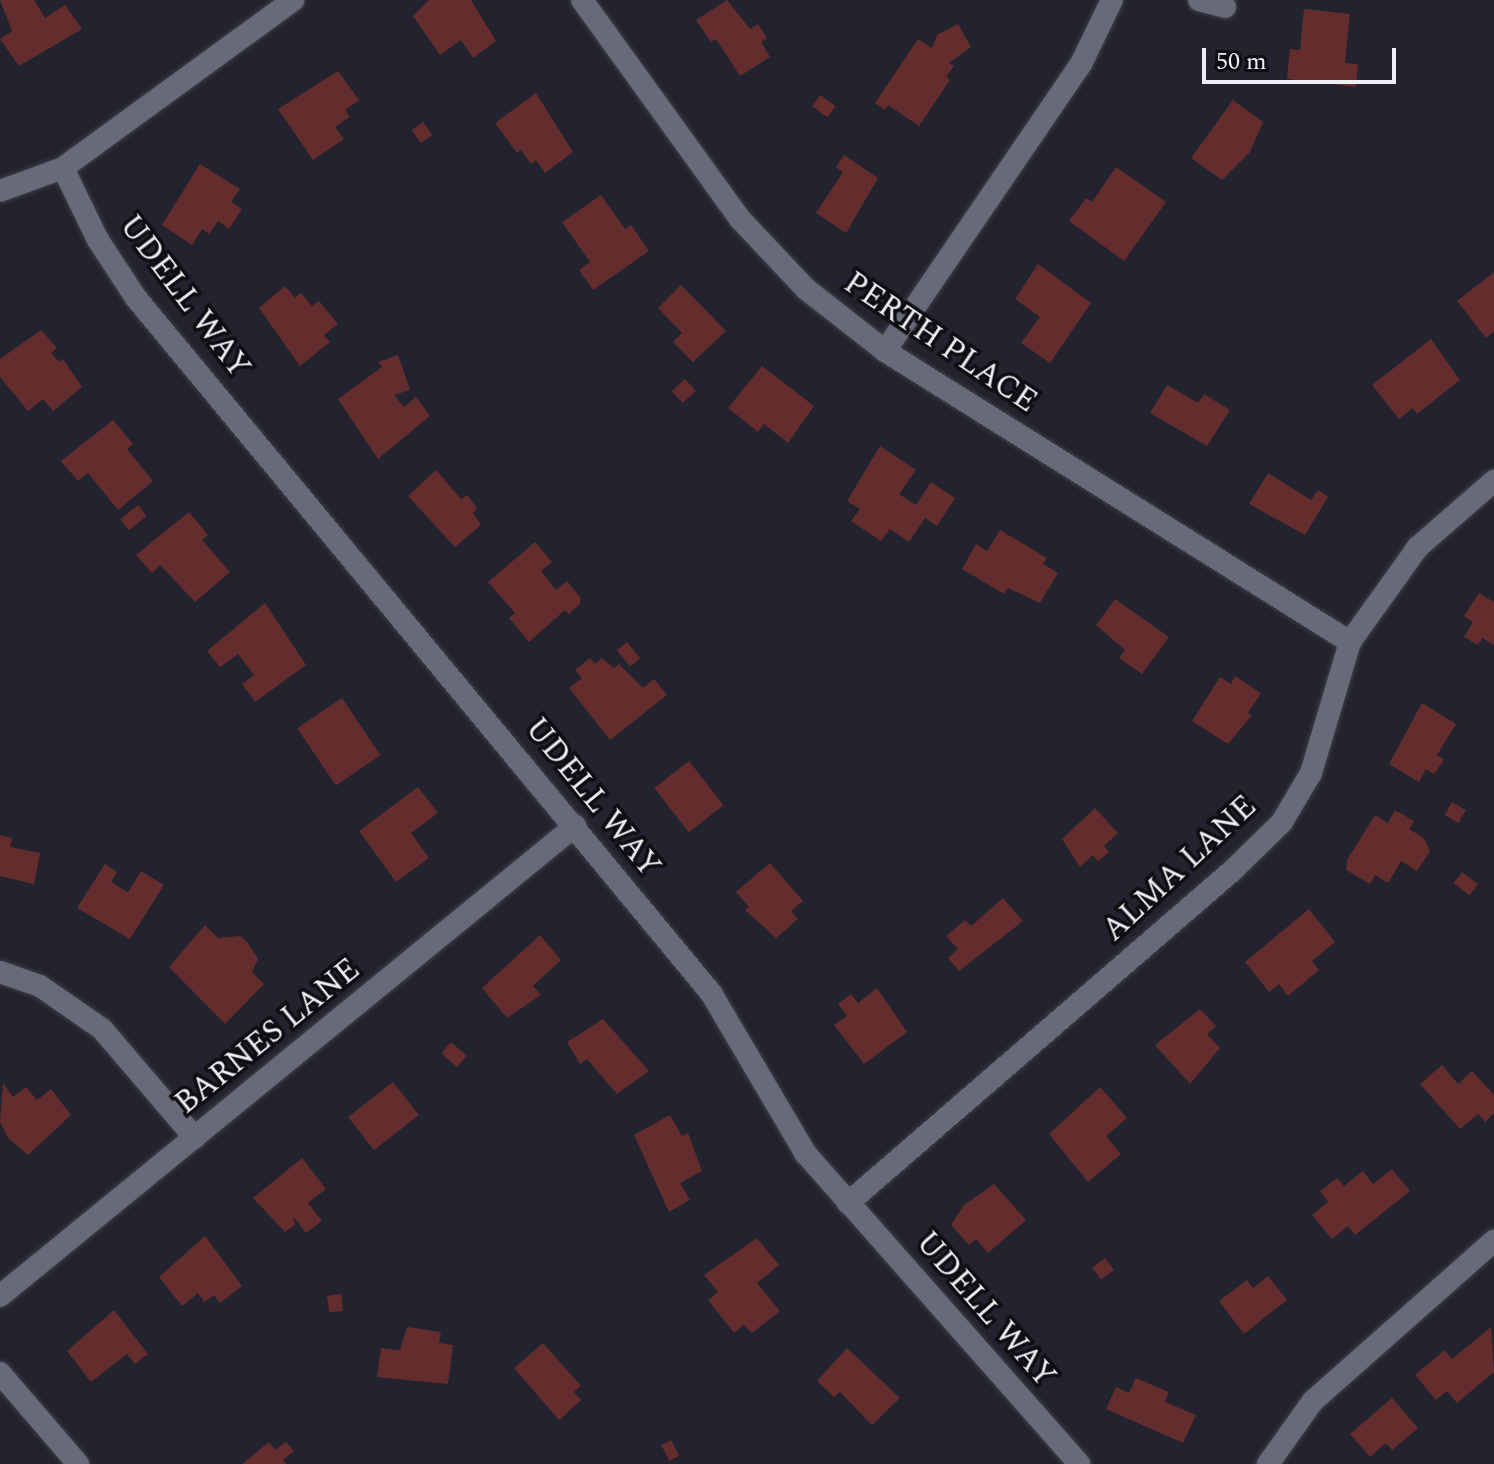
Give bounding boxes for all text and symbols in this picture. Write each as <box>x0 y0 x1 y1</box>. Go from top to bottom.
scale bar <box>1206 32 1400 82</box>
text: 50 m <box>1216 44 1267 80</box>
street label: UDELL WAY <box>110 208 258 386</box>
street label: PERTH PLACE <box>836 264 1044 422</box>
street label: UDELL WAY <box>516 710 668 886</box>
street label: ALMA LANE <box>1095 788 1265 950</box>
street label: BARNES LANE <box>168 951 368 1123</box>
street label: UDELL WAY <box>907 1224 1063 1396</box>

